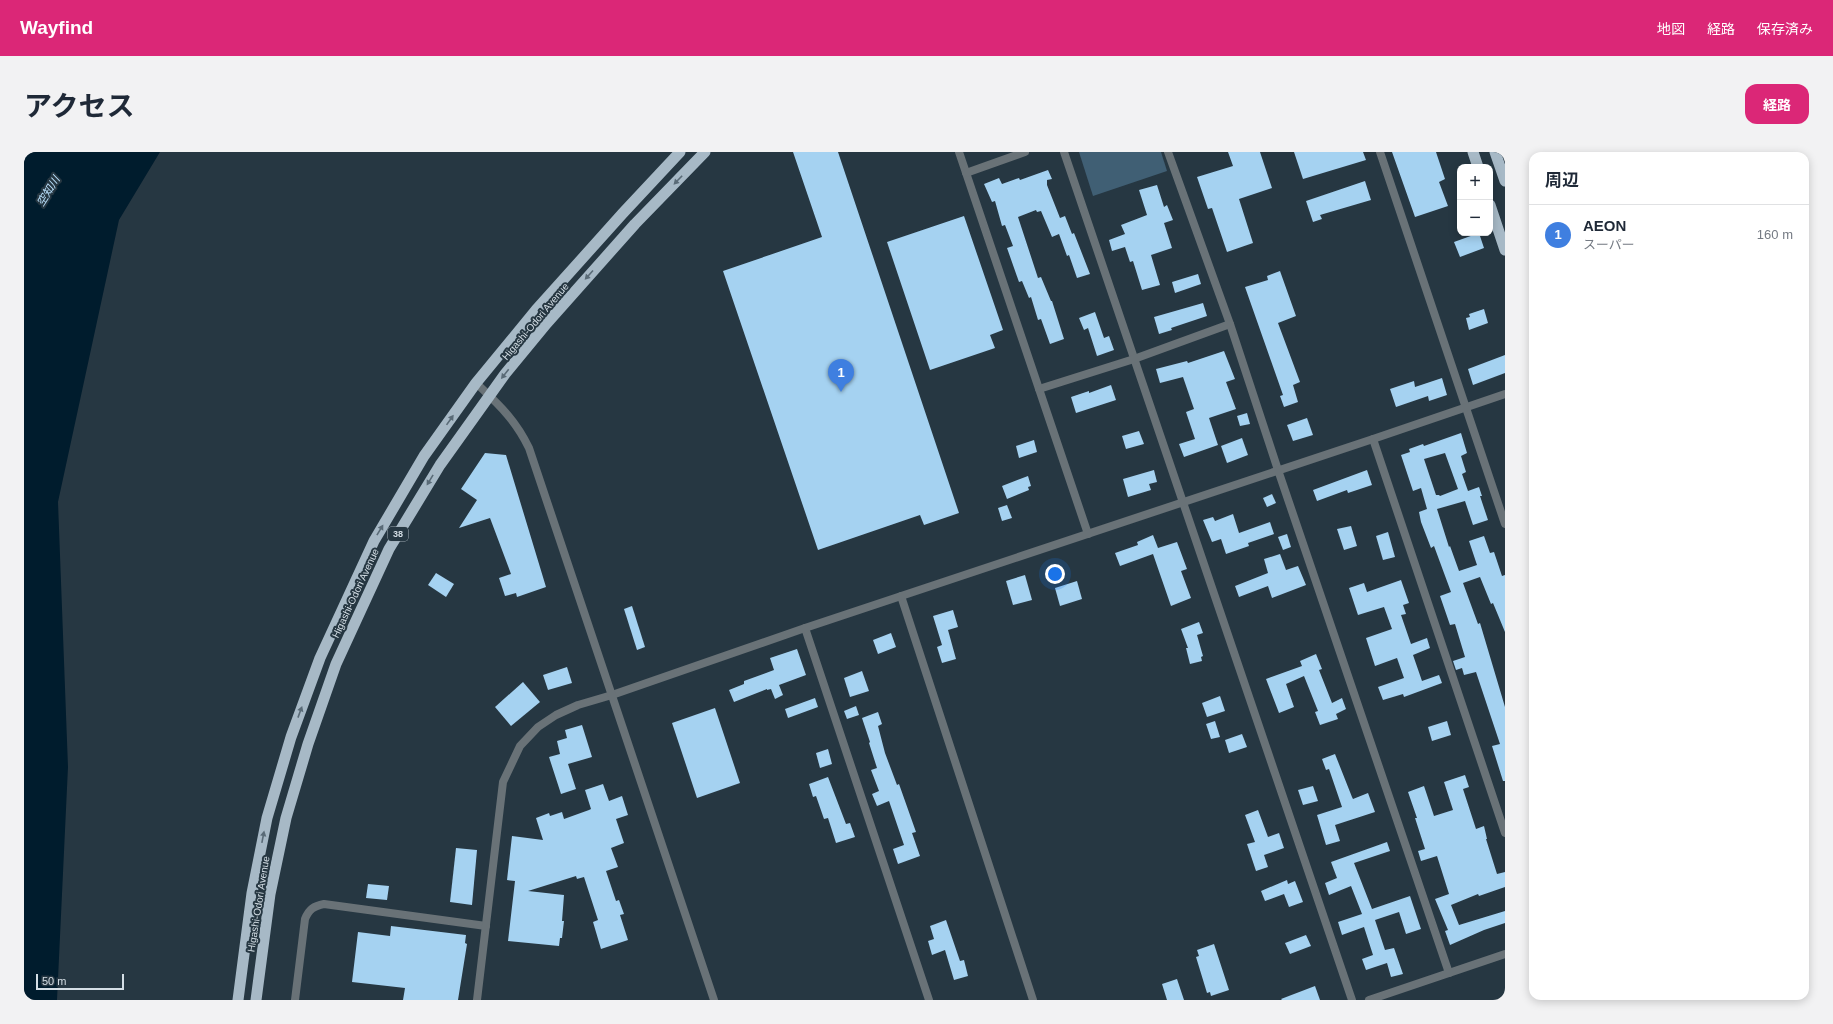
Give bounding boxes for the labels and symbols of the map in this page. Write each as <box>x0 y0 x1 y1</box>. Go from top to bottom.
water label: 空知川 <box>34 173 62 208</box>
one-way arrow <box>673 175 683 185</box>
one-way arrow <box>585 270 594 280</box>
street label: Higashi-Odori Avenue <box>500 280 571 362</box>
pin: 1 <box>828 359 854 392</box>
one-way arrow <box>501 369 510 380</box>
one-way arrow <box>446 414 454 425</box>
one-way arrow <box>426 475 434 485</box>
one-way arrow <box>377 524 384 536</box>
road number: 38 <box>388 527 408 541</box>
street label: Higashi-Odori Avenue <box>330 546 381 640</box>
your location <box>1045 564 1065 584</box>
one-way arrow <box>297 706 303 718</box>
one-way arrow <box>261 831 267 843</box>
street label: Higashi-Odori Avenue <box>245 855 272 953</box>
scale bar <box>36 972 124 991</box>

